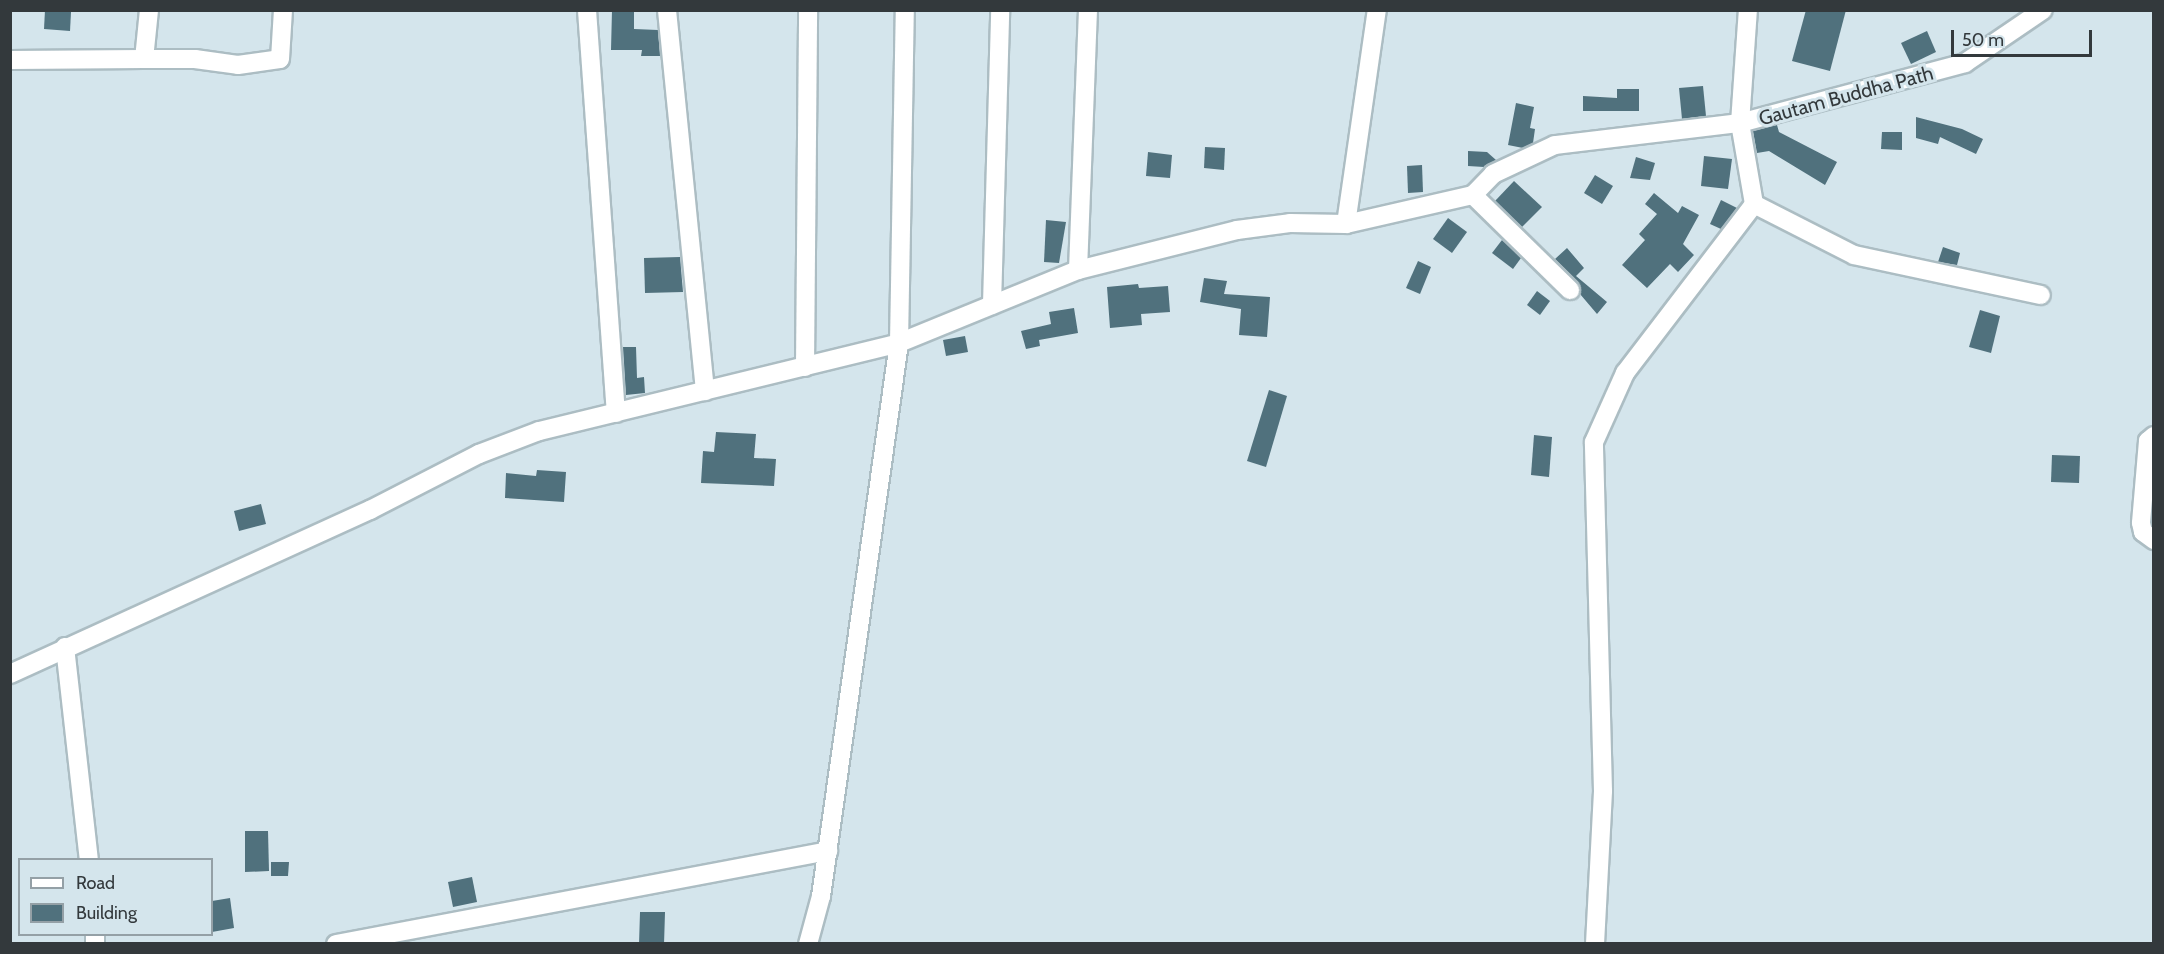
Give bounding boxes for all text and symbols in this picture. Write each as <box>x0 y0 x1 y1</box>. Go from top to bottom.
scale bar <box>1954 18 2095 56</box>
text: 50 m <box>1962 29 2004 51</box>
street label: Gautam Buddha Path <box>1756 61 1936 131</box>
legend <box>18 858 213 936</box>
text: Road <box>76 872 115 894</box>
text: Building <box>76 902 137 924</box>

